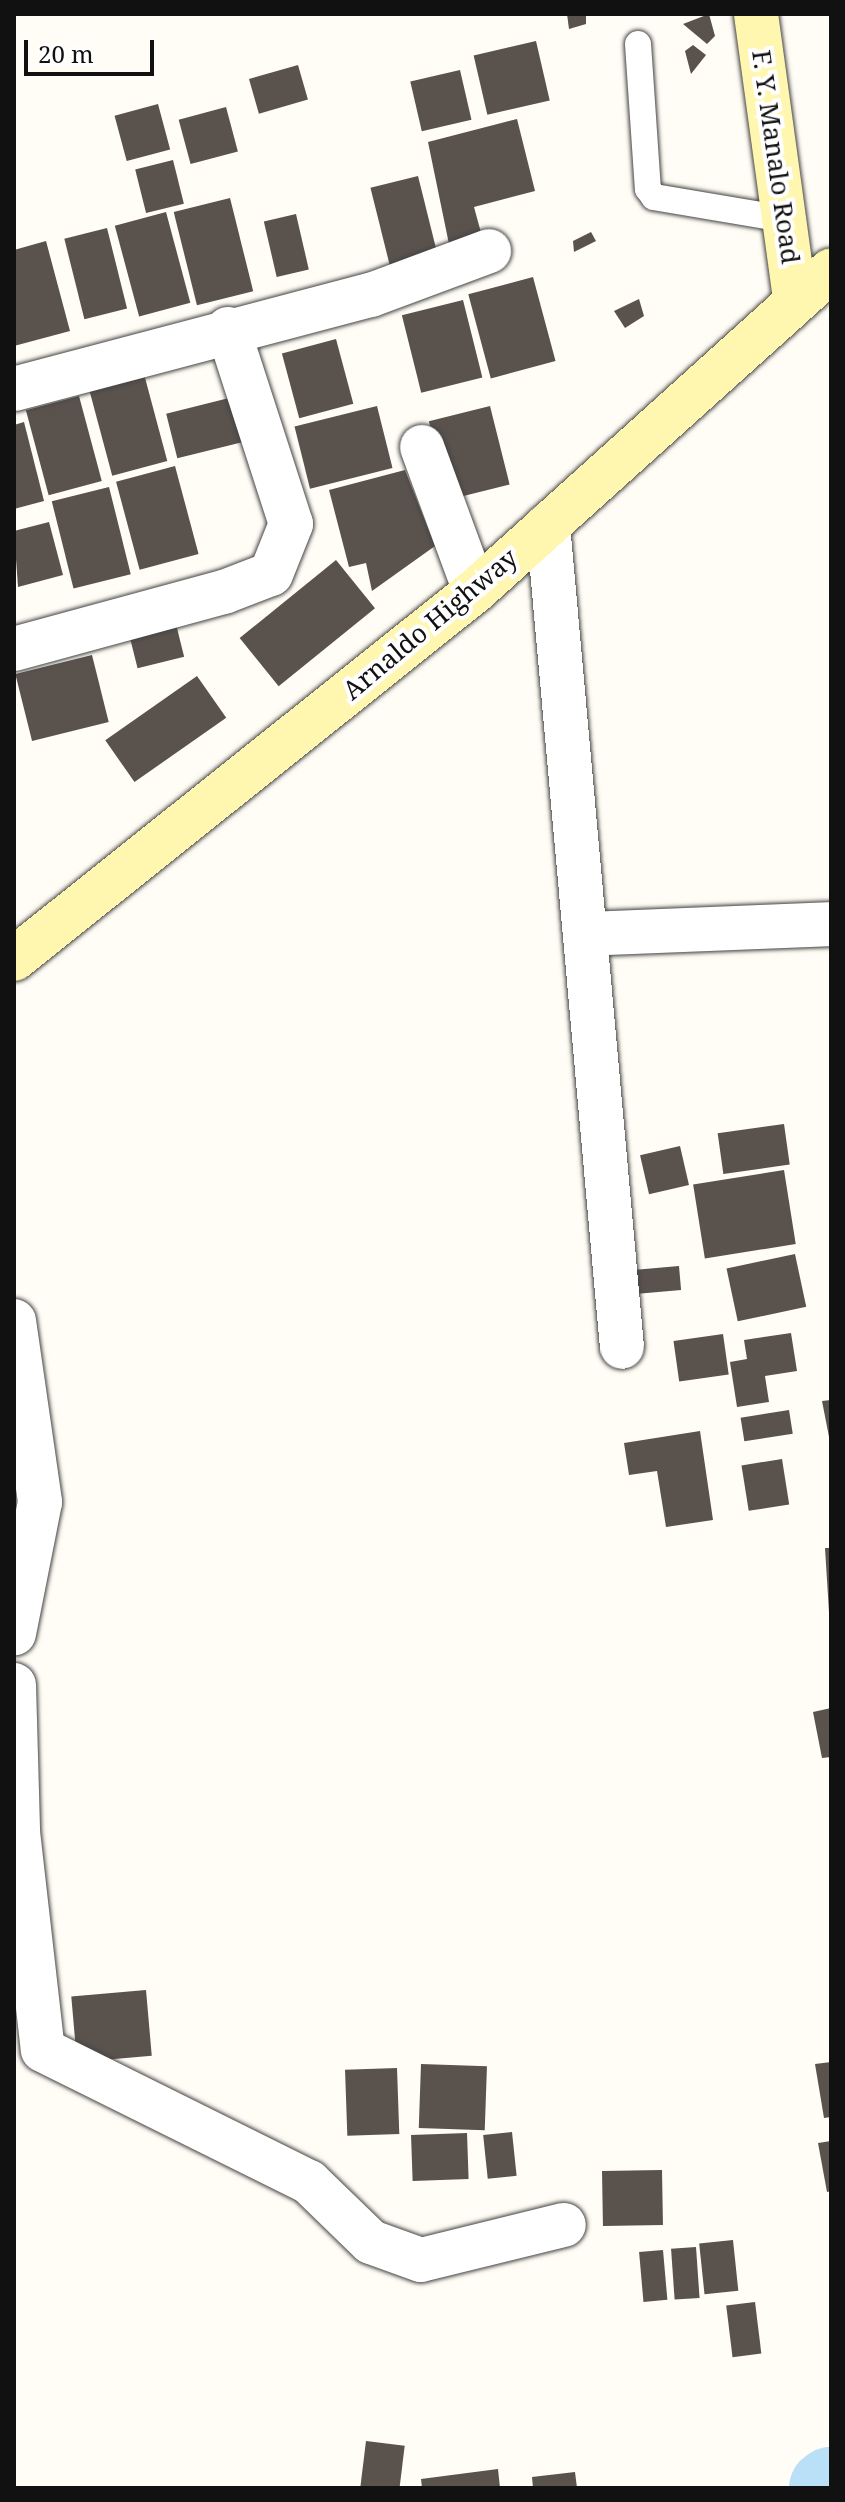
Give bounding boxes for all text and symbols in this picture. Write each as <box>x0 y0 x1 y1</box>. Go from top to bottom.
scale bar <box>28 24 158 74</box>
text: 20 m <box>38 37 94 70</box>
street label: F. Y. Manalo Road <box>746 48 806 266</box>
street label: Arnaldo Highway <box>336 542 524 706</box>

